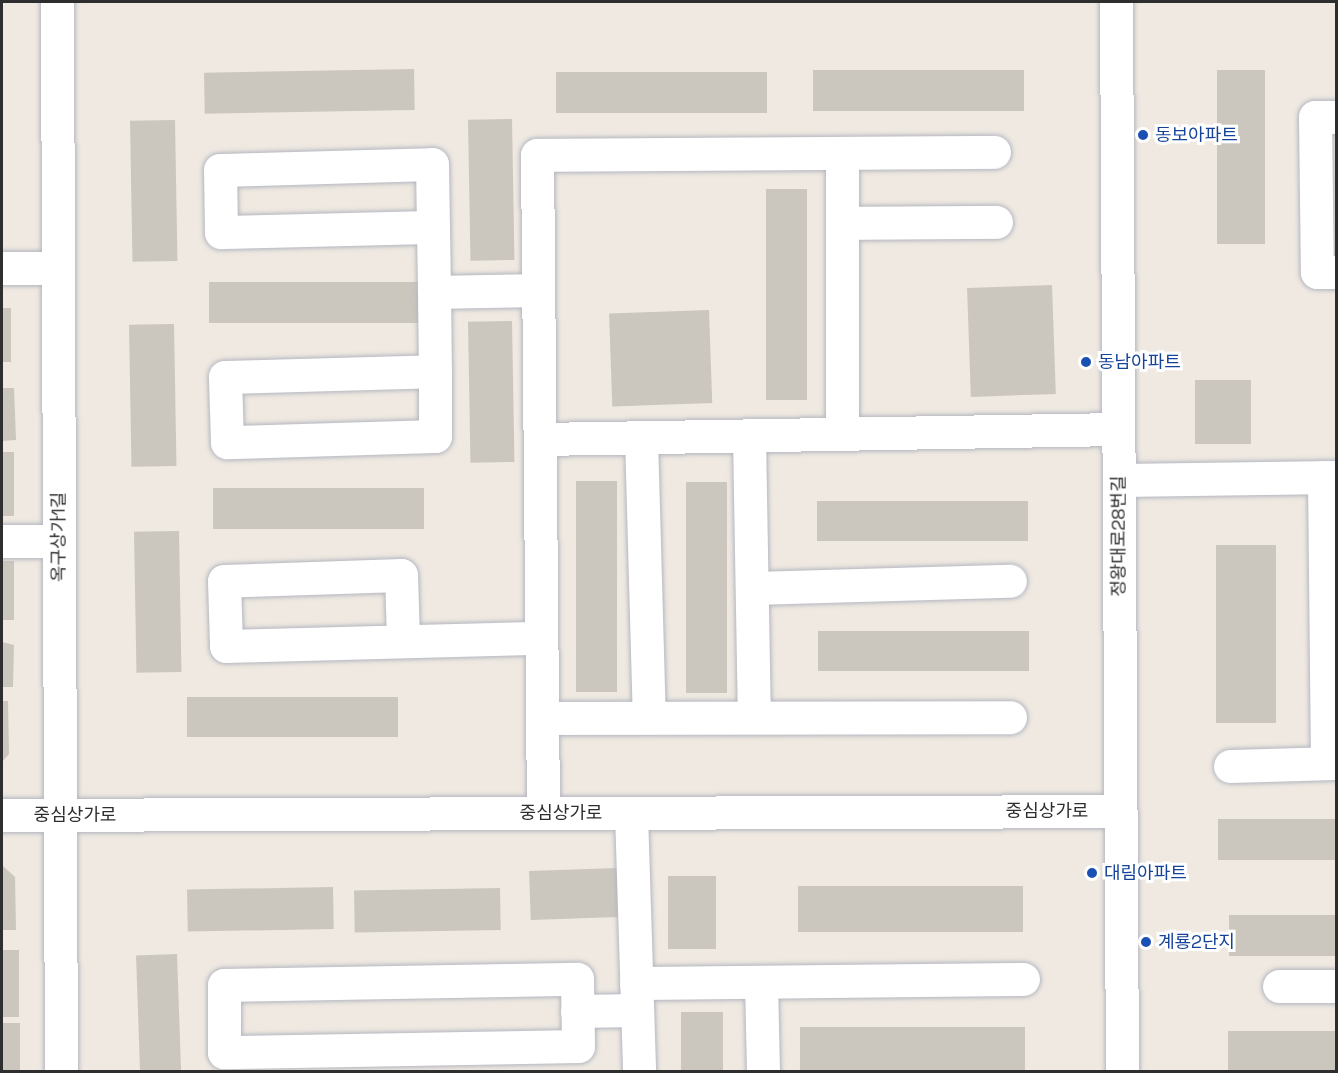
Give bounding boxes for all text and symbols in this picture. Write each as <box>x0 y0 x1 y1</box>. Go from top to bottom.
place label: 동보아파트 <box>1155 124 1238 146</box>
marker: 동보아파트 <box>1136 128 1150 142</box>
place label: 동남아파트 <box>1098 351 1181 373</box>
marker: 동남아파트 <box>1079 355 1093 369</box>
street label: 정왕대로28번길 <box>1108 475 1130 597</box>
street label: 옥구상가1길 <box>48 492 70 582</box>
street label: 중심상가로 <box>1006 800 1088 822</box>
street label: 중심상가로 <box>520 802 602 824</box>
street label: 중심상가로 <box>34 804 116 826</box>
place label: 대림아파트 <box>1104 862 1187 884</box>
marker: 대림아파트 <box>1085 866 1099 880</box>
place label: 계룡2단지 <box>1158 931 1235 953</box>
marker: 계룡2단지 <box>1139 935 1153 949</box>

